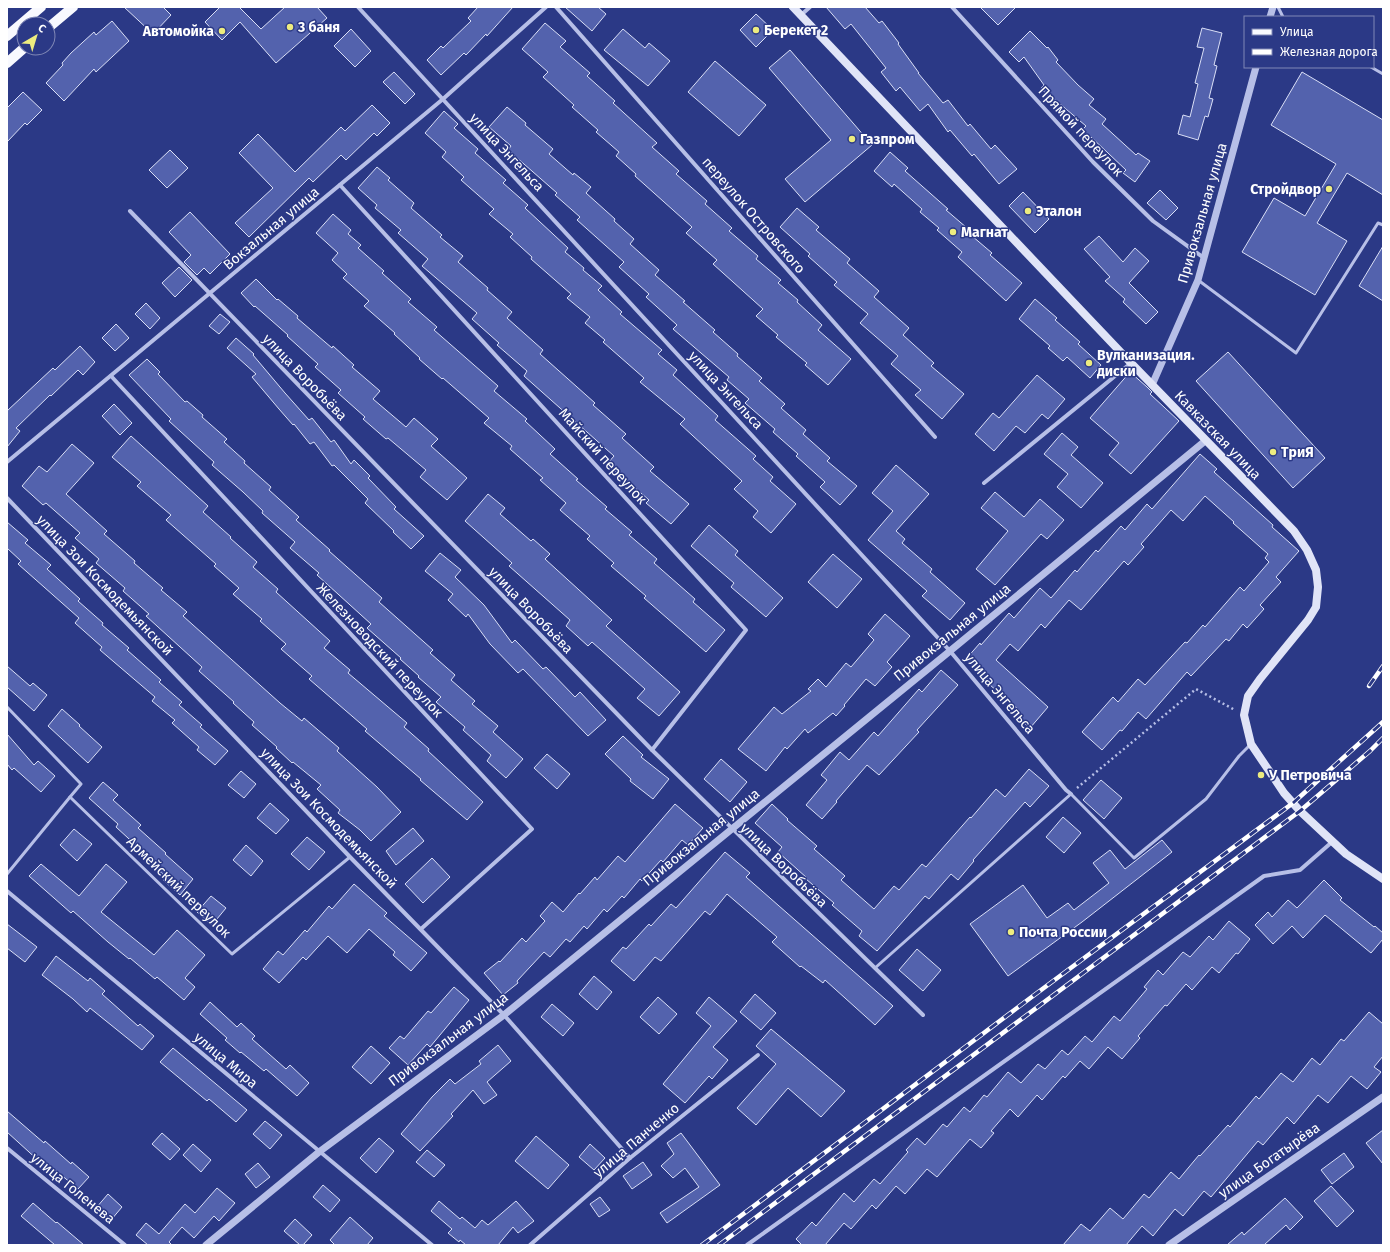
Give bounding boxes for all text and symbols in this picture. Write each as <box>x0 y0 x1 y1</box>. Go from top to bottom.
north arrow <box>16 16 56 56</box>
legend <box>1244 16 1374 68</box>
place label: 3 баня <box>297 19 340 36</box>
text: С <box>35 21 49 36</box>
marker: 3 баня <box>285 22 295 32</box>
place label: Берекет 2 <box>764 22 828 39</box>
place label: Автомойка <box>142 23 214 40</box>
marker: Берекет 2 <box>751 25 761 35</box>
text: Улица <box>1280 25 1314 39</box>
marker: Автомойка <box>217 26 227 36</box>
text: Железная дорога <box>1280 45 1378 59</box>
street label: Прямой переулок <box>1035 83 1127 180</box>
street label: улица Энгельса <box>466 110 547 195</box>
place label: Газпром <box>860 131 915 148</box>
marker: Газпром <box>847 134 857 144</box>
street label: Привокзальная улица <box>1174 141 1231 285</box>
street label: переулок Островского <box>698 154 809 277</box>
place label: Стройдвор <box>1250 181 1321 198</box>
street label: Вокзальная улица <box>220 183 323 273</box>
marker: Стройдвор <box>1324 184 1334 194</box>
place label: Эталон <box>1036 203 1082 220</box>
marker: Эталон <box>1023 206 1033 216</box>
place label: Магнат <box>961 224 1008 241</box>
marker: Магнат <box>948 227 958 237</box>
street label: улица Воробьёва <box>259 330 350 424</box>
place label: Вулканизация. диски <box>1097 347 1195 380</box>
street label: улица Энгельса <box>685 348 766 433</box>
marker: Вулканизация. диски <box>1084 358 1094 368</box>
street label: Кавказская улица <box>1171 387 1264 483</box>
street label: Майский переулок <box>555 405 651 508</box>
place label: ТриЯ <box>1281 444 1314 461</box>
marker: ТриЯ <box>1268 447 1278 457</box>
street label: улица Зои Космодемьянской <box>33 511 176 659</box>
street label: улица Воробьёва <box>485 563 576 657</box>
street label: Железноводский переулок <box>313 580 447 722</box>
street label: Привокзальная улица <box>890 580 1014 685</box>
street label: улица Энгельса <box>961 649 1039 738</box>
street label: улица Зои Космодемьянской <box>257 744 400 892</box>
place label: У Петровича <box>1268 767 1352 784</box>
marker: У Петровича <box>1256 770 1266 780</box>
street label: Привокзальная улица <box>639 785 763 890</box>
street label: улица Воробьёва <box>737 820 831 911</box>
street label: Армейский переулок <box>123 833 235 942</box>
place label: Почта России <box>1019 924 1107 941</box>
marker: Почта России <box>1006 927 1016 937</box>
street label: Привокзальная улица <box>385 989 512 1090</box>
street label: улица Мира <box>190 1029 261 1092</box>
street label: улица Панченко <box>590 1099 683 1181</box>
street label: улица Богатырёва <box>1215 1119 1323 1202</box>
street label: улица Голенева <box>27 1149 118 1228</box>

